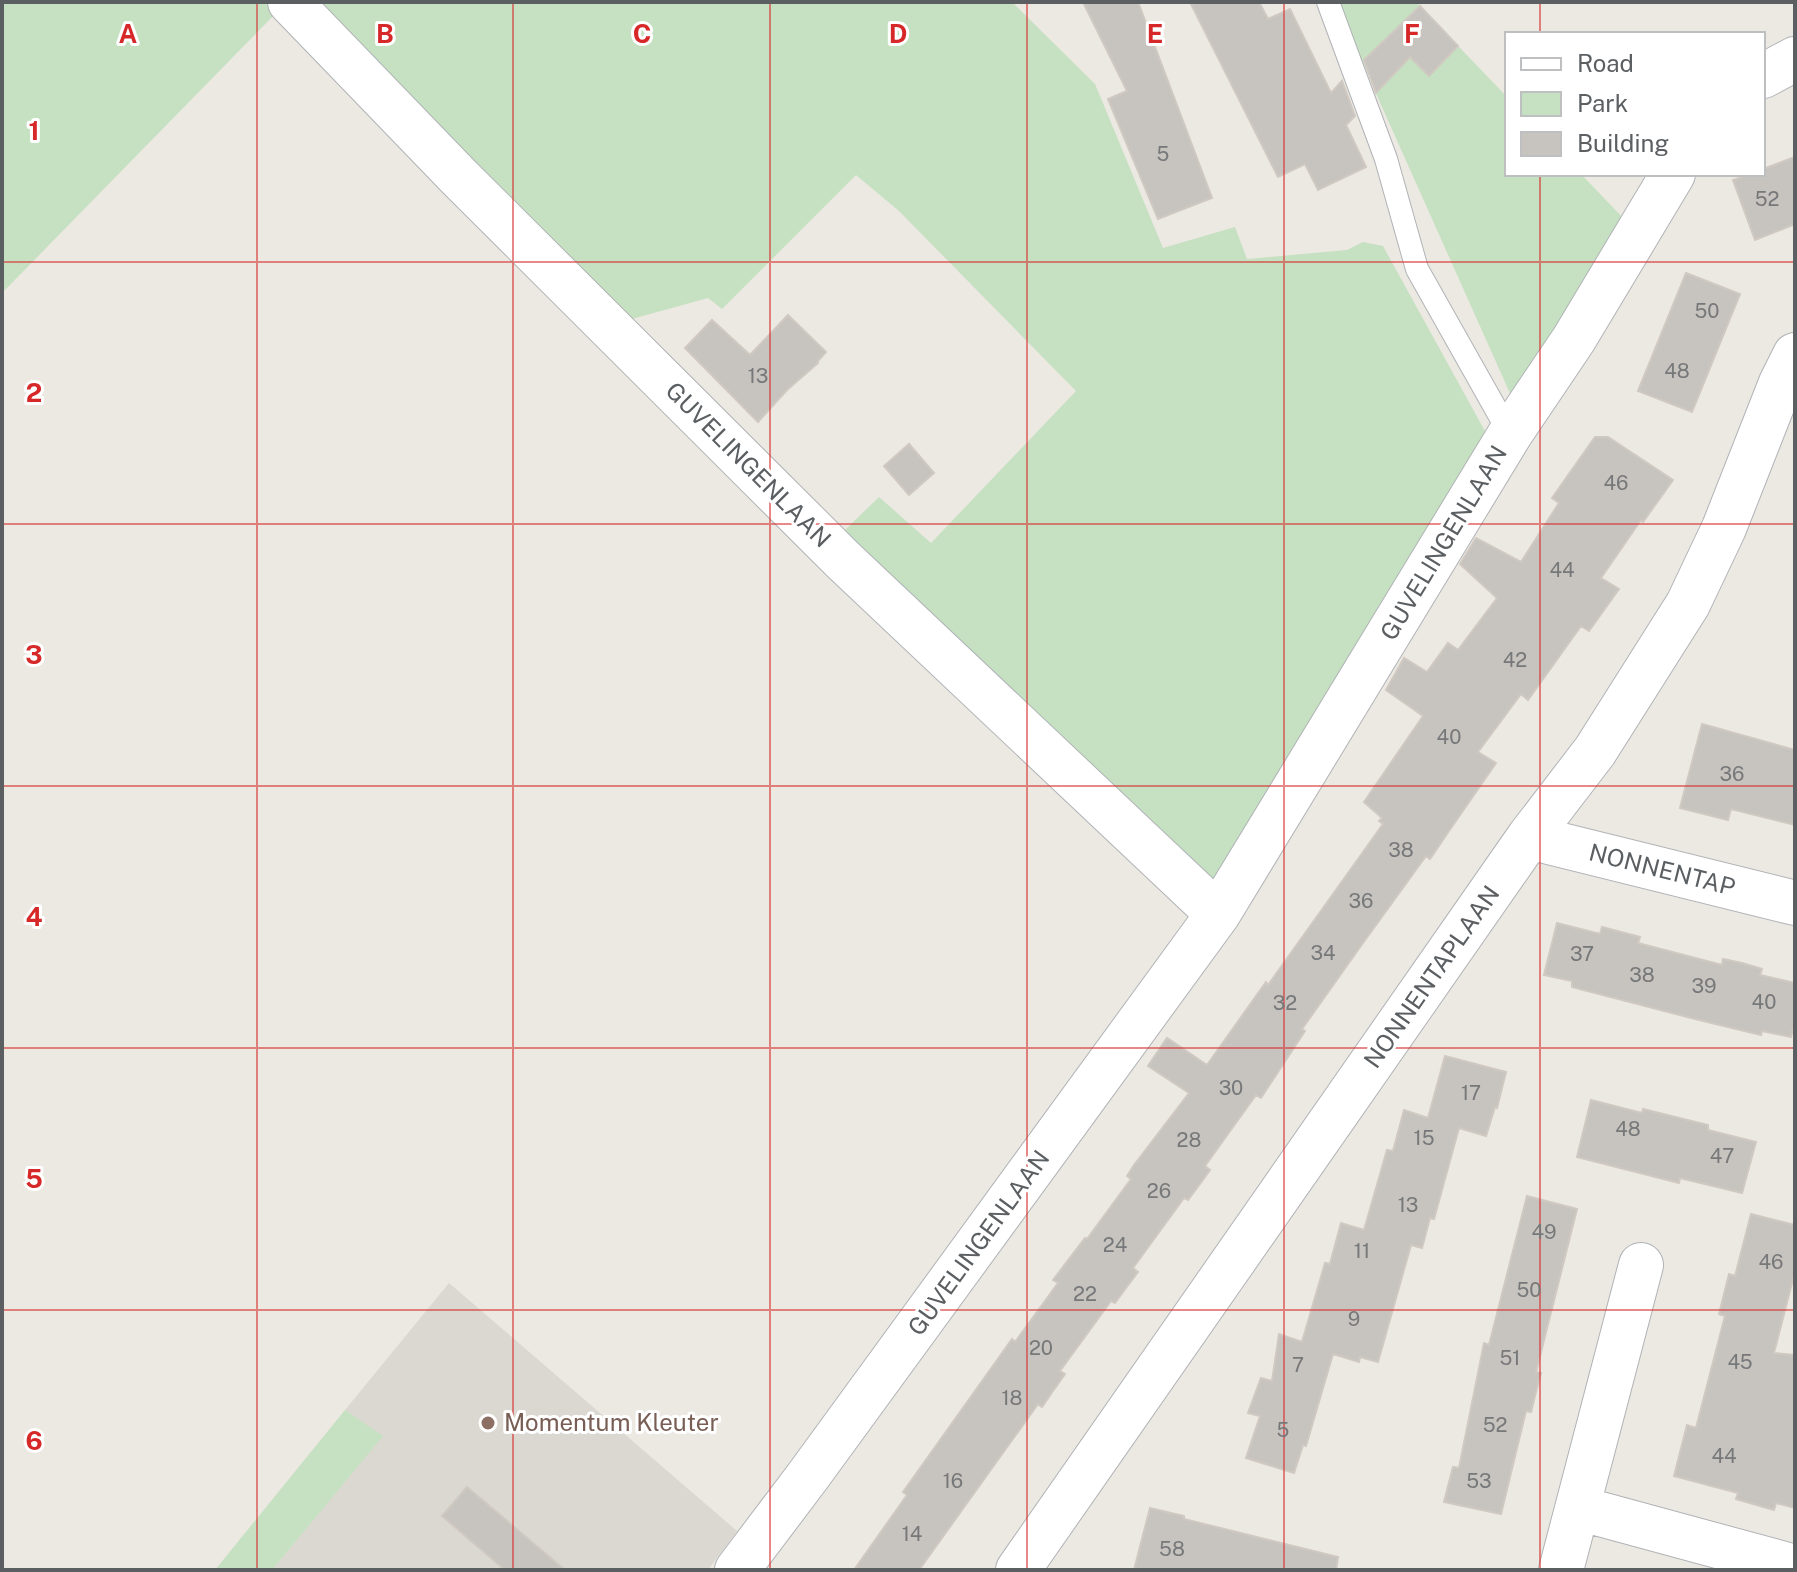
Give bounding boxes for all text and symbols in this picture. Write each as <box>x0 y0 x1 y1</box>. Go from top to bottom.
text: A <box>119 18 138 49</box>
text: B <box>376 18 394 49</box>
text: C <box>633 18 651 49</box>
text: D <box>889 18 907 49</box>
text: E <box>1147 18 1163 49</box>
text: F <box>1404 18 1420 49</box>
legend <box>1505 32 1765 176</box>
text: Road <box>1577 49 1634 77</box>
text: Park <box>1577 89 1628 117</box>
text: 1 <box>28 115 40 146</box>
text: Building <box>1577 129 1669 157</box>
house number: 5 <box>1157 142 1169 166</box>
house number: 52 <box>1755 187 1779 211</box>
house number: 50 <box>1694 299 1720 323</box>
house number: 48 <box>1664 359 1690 383</box>
house number: 13 <box>748 364 768 388</box>
street label: GUVELINGENLAAN <box>660 376 837 553</box>
text: 2 <box>26 377 42 408</box>
street label: GUVELINGENLAAN <box>1374 440 1512 645</box>
house number: 46 <box>1603 471 1629 495</box>
house number: 44 <box>1549 558 1575 582</box>
text: 3 <box>25 639 43 670</box>
house number: 42 <box>1503 648 1527 672</box>
house number: 40 <box>1437 725 1461 749</box>
house number: 36 <box>1720 762 1744 786</box>
street label: NONNENTAP <box>1586 837 1738 901</box>
house number: 38 <box>1388 838 1414 862</box>
street label: NONNENTAPLAAN <box>1358 880 1505 1073</box>
house number: 36 <box>1349 889 1373 913</box>
text: 4 <box>25 901 43 932</box>
house number: 34 <box>1310 941 1336 965</box>
house number: 37 <box>1570 942 1594 966</box>
house number: 38 <box>1629 963 1655 987</box>
house number: 39 <box>1692 974 1716 998</box>
house number: 40 <box>1752 990 1776 1014</box>
house number: 32 <box>1273 991 1297 1015</box>
house number: 30 <box>1219 1076 1243 1100</box>
house number: 17 <box>1461 1081 1481 1105</box>
house number: 48 <box>1615 1117 1641 1141</box>
house number: 15 <box>1414 1126 1434 1150</box>
house number: 28 <box>1177 1128 1201 1152</box>
house number: 47 <box>1710 1144 1734 1168</box>
street label: GUVELINGENLAAN <box>902 1145 1055 1340</box>
text: 5 <box>25 1163 43 1194</box>
house number: 26 <box>1147 1179 1171 1203</box>
house number: 13 <box>1398 1193 1418 1217</box>
house number: 49 <box>1531 1220 1557 1244</box>
house number: 24 <box>1103 1233 1127 1257</box>
house number: 11 <box>1354 1239 1370 1263</box>
house number: 46 <box>1758 1250 1784 1274</box>
house number: 50 <box>1516 1278 1542 1302</box>
house number: 22 <box>1073 1282 1097 1306</box>
house number: 9 <box>1348 1307 1360 1331</box>
house number: 20 <box>1029 1336 1053 1360</box>
house number: 51 <box>1500 1346 1520 1370</box>
house number: 45 <box>1727 1350 1753 1374</box>
house number: 7 <box>1292 1353 1304 1377</box>
house number: 18 <box>1001 1386 1023 1410</box>
place label: Momentum Kleuter <box>504 1408 719 1436</box>
house number: 52 <box>1483 1413 1507 1437</box>
marker: Momentum Kleuter <box>479 1414 497 1432</box>
house number: 5 <box>1277 1418 1289 1442</box>
text: 6 <box>25 1425 43 1456</box>
house number: 44 <box>1711 1444 1737 1468</box>
house number: 16 <box>943 1469 963 1493</box>
house number: 53 <box>1466 1469 1492 1493</box>
house number: 14 <box>902 1522 922 1546</box>
house number: 58 <box>1159 1537 1185 1561</box>

